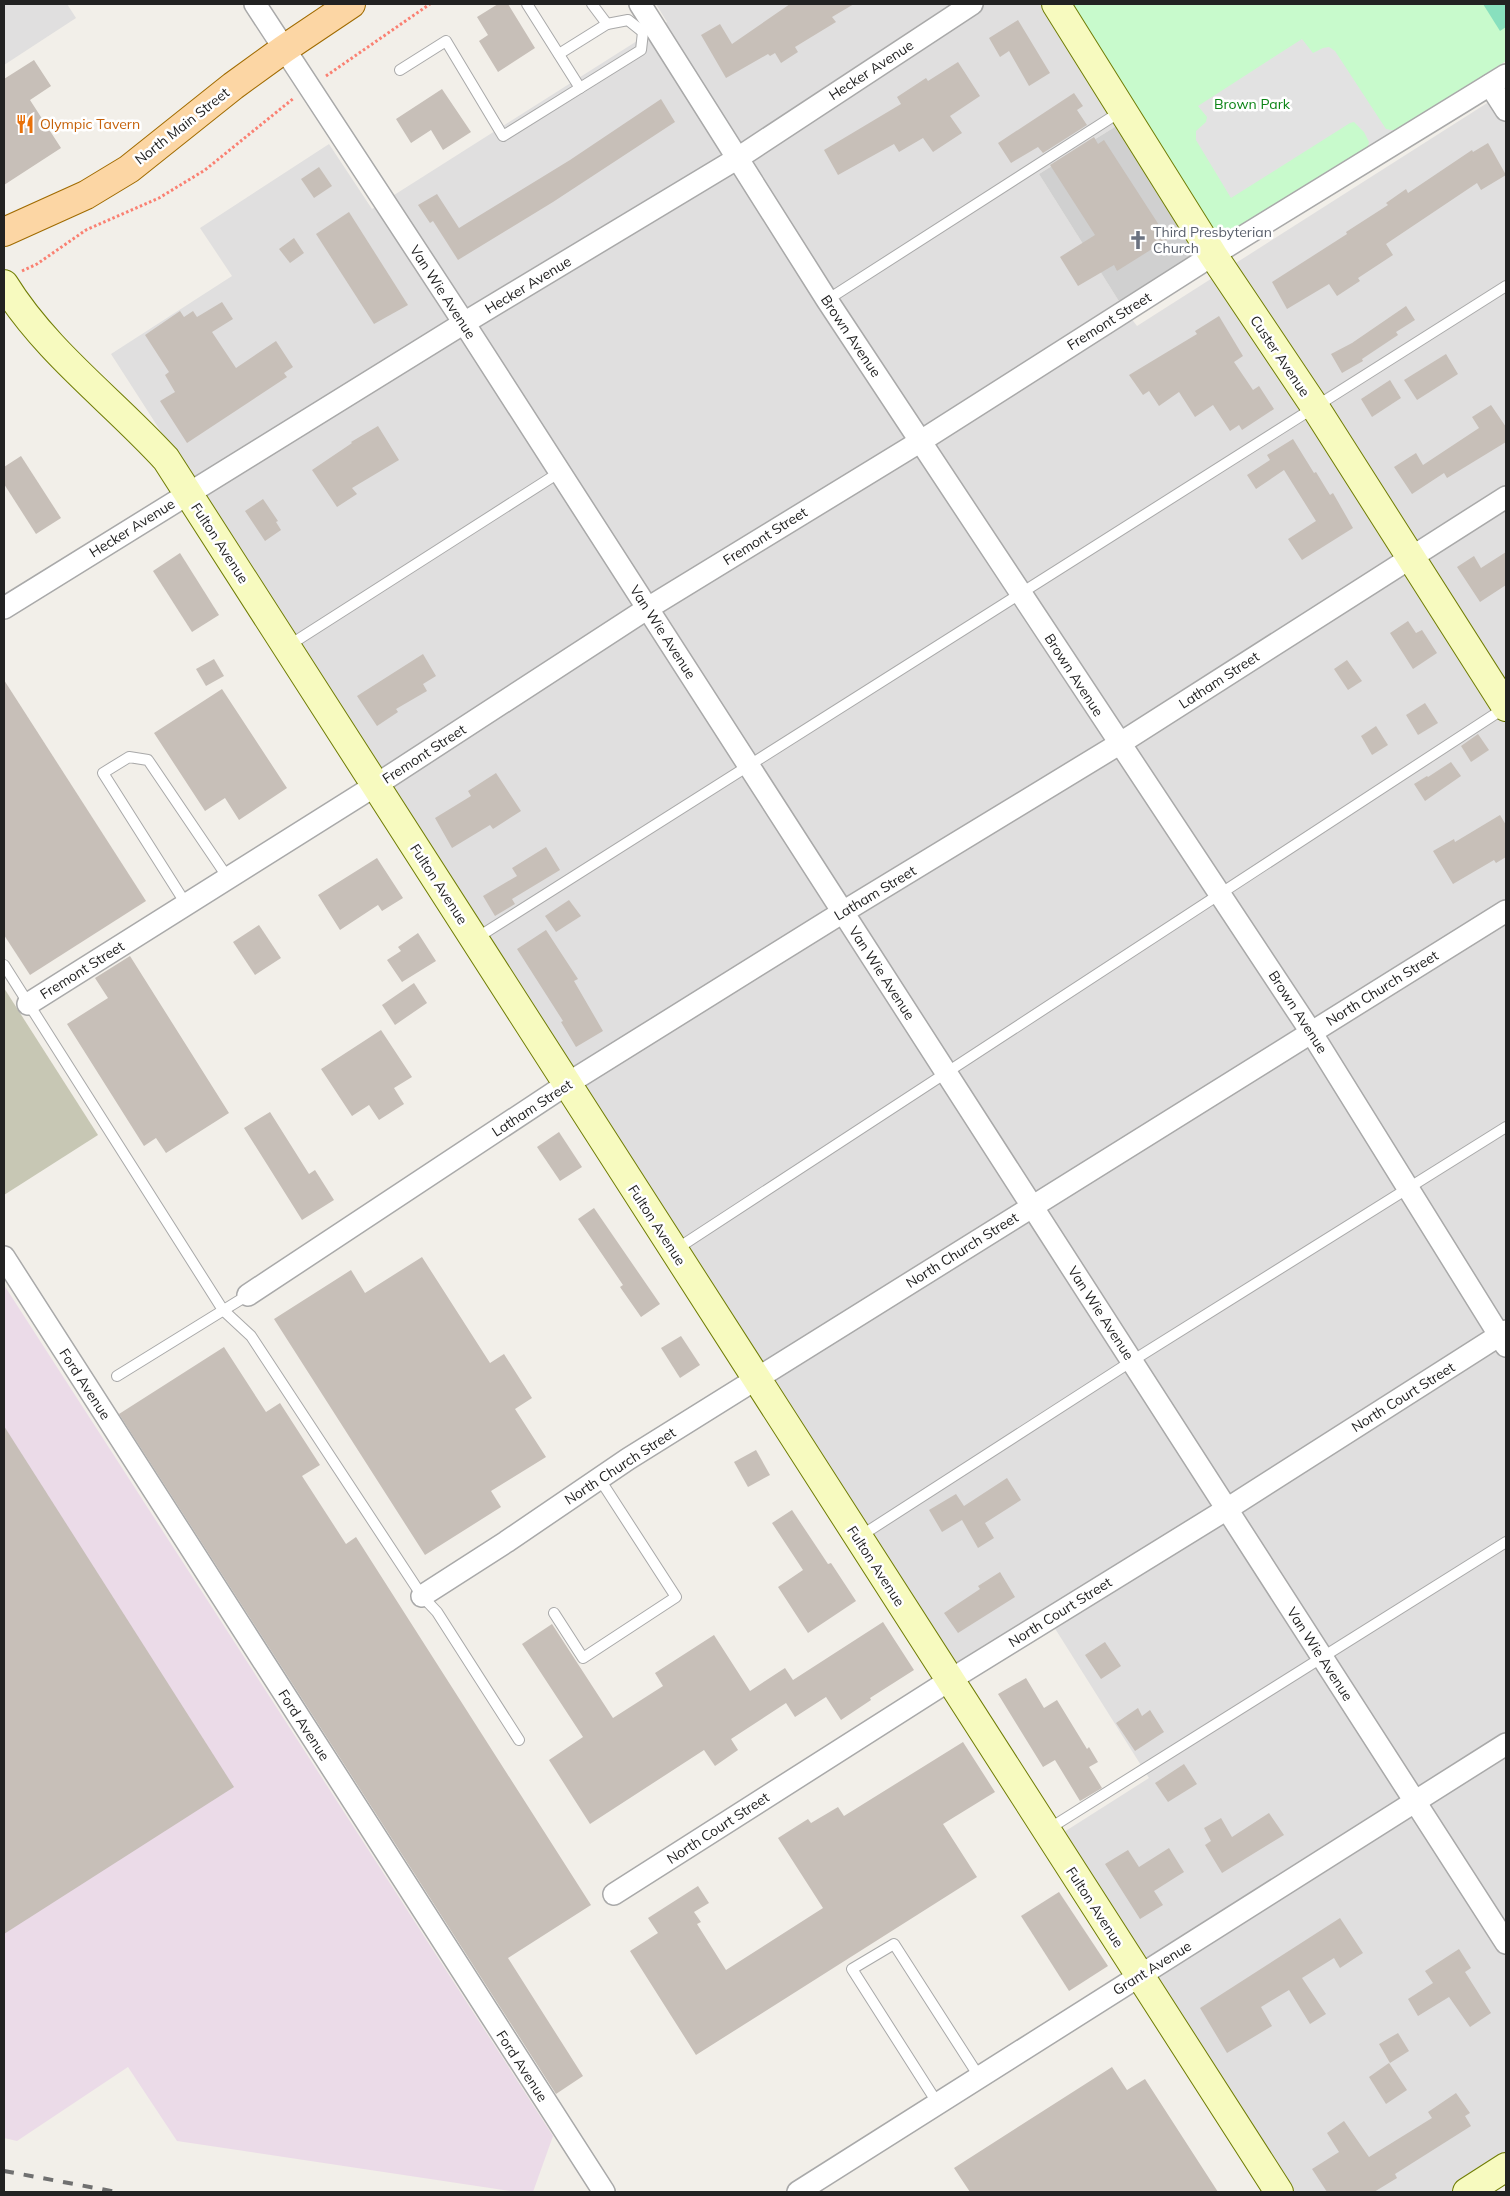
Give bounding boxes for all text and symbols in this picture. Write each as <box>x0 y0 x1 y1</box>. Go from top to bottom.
street label: Hecker Avenue <box>825 36 917 104</box>
street label: North Main Street <box>131 83 233 168</box>
park label: Brown Park <box>1214 95 1291 113</box>
restaurant icon: Olympic Tavern <box>14 113 36 135</box>
place label: Olympic Tavern <box>40 115 140 133</box>
place label: Third Presbyterian Church <box>1153 223 1272 257</box>
church icon: Third Presbyterian Church <box>1127 229 1149 251</box>
street label: Van Wie Avenue <box>406 242 480 342</box>
street label: Hecker Avenue <box>482 252 574 318</box>
street label: Fremont Street <box>1063 288 1155 354</box>
street label: Brown Avenue <box>817 292 885 380</box>
street label: Custer Avenue <box>1246 312 1314 400</box>
street label: Hecker Avenue <box>86 495 178 561</box>
street label: Fulton Avenue <box>187 499 253 587</box>
street label: Fremont Street <box>719 503 811 569</box>
street label: Van Wie Avenue <box>626 582 700 682</box>
street label: Brown Avenue <box>1041 630 1107 720</box>
street label: Latham Street <box>1175 647 1263 713</box>
street label: Fremont Street <box>379 720 469 788</box>
street label: Fulton Avenue <box>406 840 472 928</box>
street label: Latham Street <box>831 861 919 924</box>
street label: Van Wie Avenue <box>845 923 919 1023</box>
street label: Fremont Street <box>36 937 128 1003</box>
street label: North Church Street <box>1323 946 1442 1030</box>
street label: Brown Avenue <box>1265 967 1331 1057</box>
street label: Latham Street <box>488 1075 576 1141</box>
street label: Fulton Avenue <box>624 1181 690 1269</box>
street label: North Church Street <box>903 1208 1022 1292</box>
street label: Van Wie Avenue <box>1064 1263 1138 1363</box>
street label: Ford Avenue <box>55 1345 115 1423</box>
street label: North Court Street <box>1348 1358 1458 1436</box>
street label: North Church Street <box>561 1423 679 1509</box>
street label: Fulton Avenue <box>843 1522 909 1610</box>
street label: North Court Street <box>1005 1573 1115 1651</box>
street label: Van Wie Avenue <box>1283 1604 1357 1704</box>
street label: Ford Avenue <box>274 1686 334 1764</box>
street label: North Court Street <box>663 1788 773 1868</box>
street label: Fulton Avenue <box>1062 1863 1128 1951</box>
street label: Grant Avenue <box>1109 1937 1195 1999</box>
street label: Ford Avenue <box>492 2027 552 2105</box>

